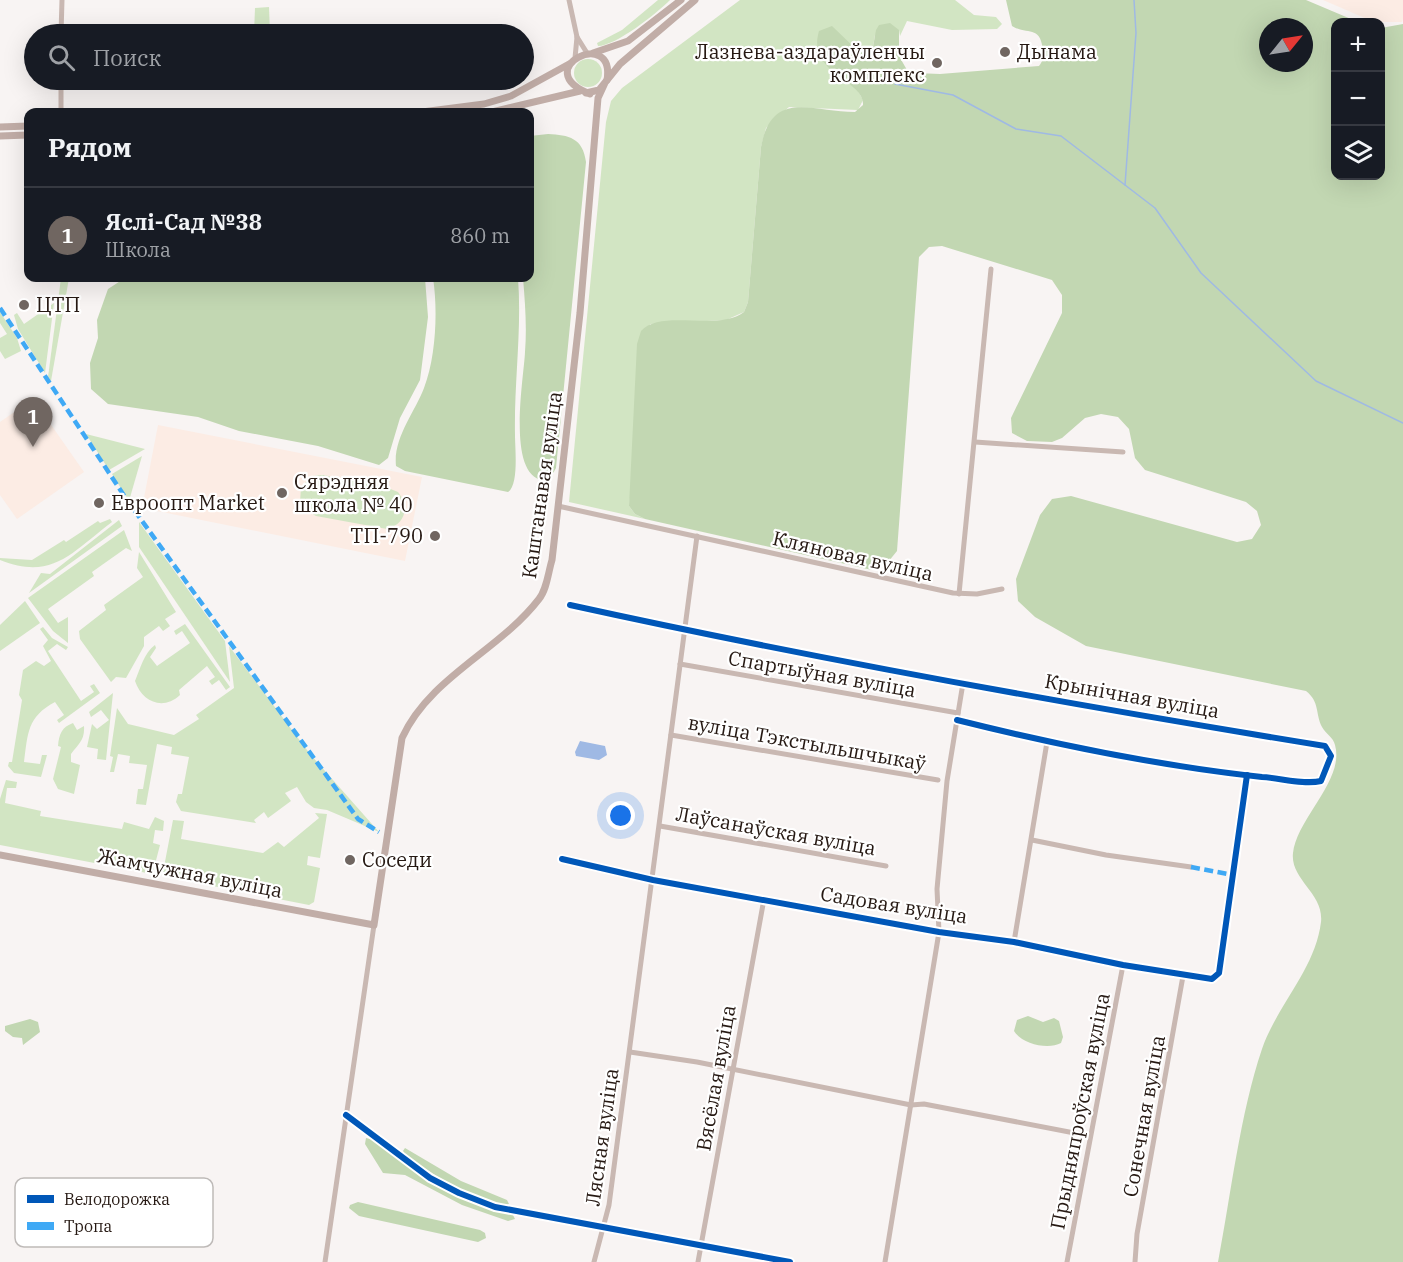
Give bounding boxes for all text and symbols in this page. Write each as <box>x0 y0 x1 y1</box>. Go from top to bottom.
north arrow <box>1259 18 1313 72</box>
map controls <box>1331 18 1385 180</box>
button: + <box>1331 18 1385 72</box>
search box <box>24 24 534 90</box>
place label: Лазнева-аздараўленчы комплекс <box>695 38 925 88</box>
place label: Дынама <box>1017 38 1097 65</box>
icon: search <box>45 41 78 74</box>
text: Поиск <box>93 43 161 72</box>
marker: Дынама <box>998 45 1012 59</box>
marker: Лазнева-аздараўленчы комплекс <box>930 56 944 70</box>
button: − <box>1331 72 1385 126</box>
button: layers <box>1331 126 1385 180</box>
text: Рядом <box>48 130 132 164</box>
text: Яслі-Сад №38 <box>105 207 262 236</box>
text: 1 <box>62 222 74 249</box>
text: 860 m <box>450 222 510 249</box>
text: Школа <box>105 236 171 263</box>
place label: ЦТП <box>36 291 80 318</box>
marker: ЦТП <box>17 298 31 312</box>
street label: Каштанавая вуліца <box>515 389 568 580</box>
pin: 1 <box>14 398 52 447</box>
place label: Сярэдняя школа № 40 <box>294 468 413 518</box>
marker: Сярэдняя школа № 40 <box>275 486 289 500</box>
place label: Евроопт Market <box>111 489 265 516</box>
marker: Евроопт Market <box>92 496 106 510</box>
place label: ТП-790 <box>350 522 423 549</box>
street label: Кляновая вуліца <box>770 524 936 587</box>
marker: ТП-790 <box>428 529 442 543</box>
street label: Спартыўная вуліца <box>726 644 918 703</box>
street label: Крынічная вуліца <box>1043 667 1222 724</box>
street label: вуліца Тэкстыльшчыкаў <box>686 708 928 777</box>
street label: Лаўсанаўская вуліца <box>674 800 878 861</box>
your location <box>606 801 635 830</box>
street label: Жамчужная вуліца <box>95 841 285 904</box>
place label: Соседи <box>362 846 432 873</box>
marker: Соседи <box>343 853 357 867</box>
street label: Садовая вуліца <box>818 880 970 929</box>
street label: Прыдняпроўская вуліца <box>1043 990 1116 1232</box>
street label: Вясёлая вуліца <box>689 1003 742 1153</box>
street label: Сонечная вуліца <box>1116 1033 1171 1199</box>
street label: Лясная вуліца <box>578 1066 625 1208</box>
legend <box>15 1178 213 1247</box>
text: Велодорожка <box>64 1189 170 1209</box>
text: Тропа <box>64 1216 113 1236</box>

